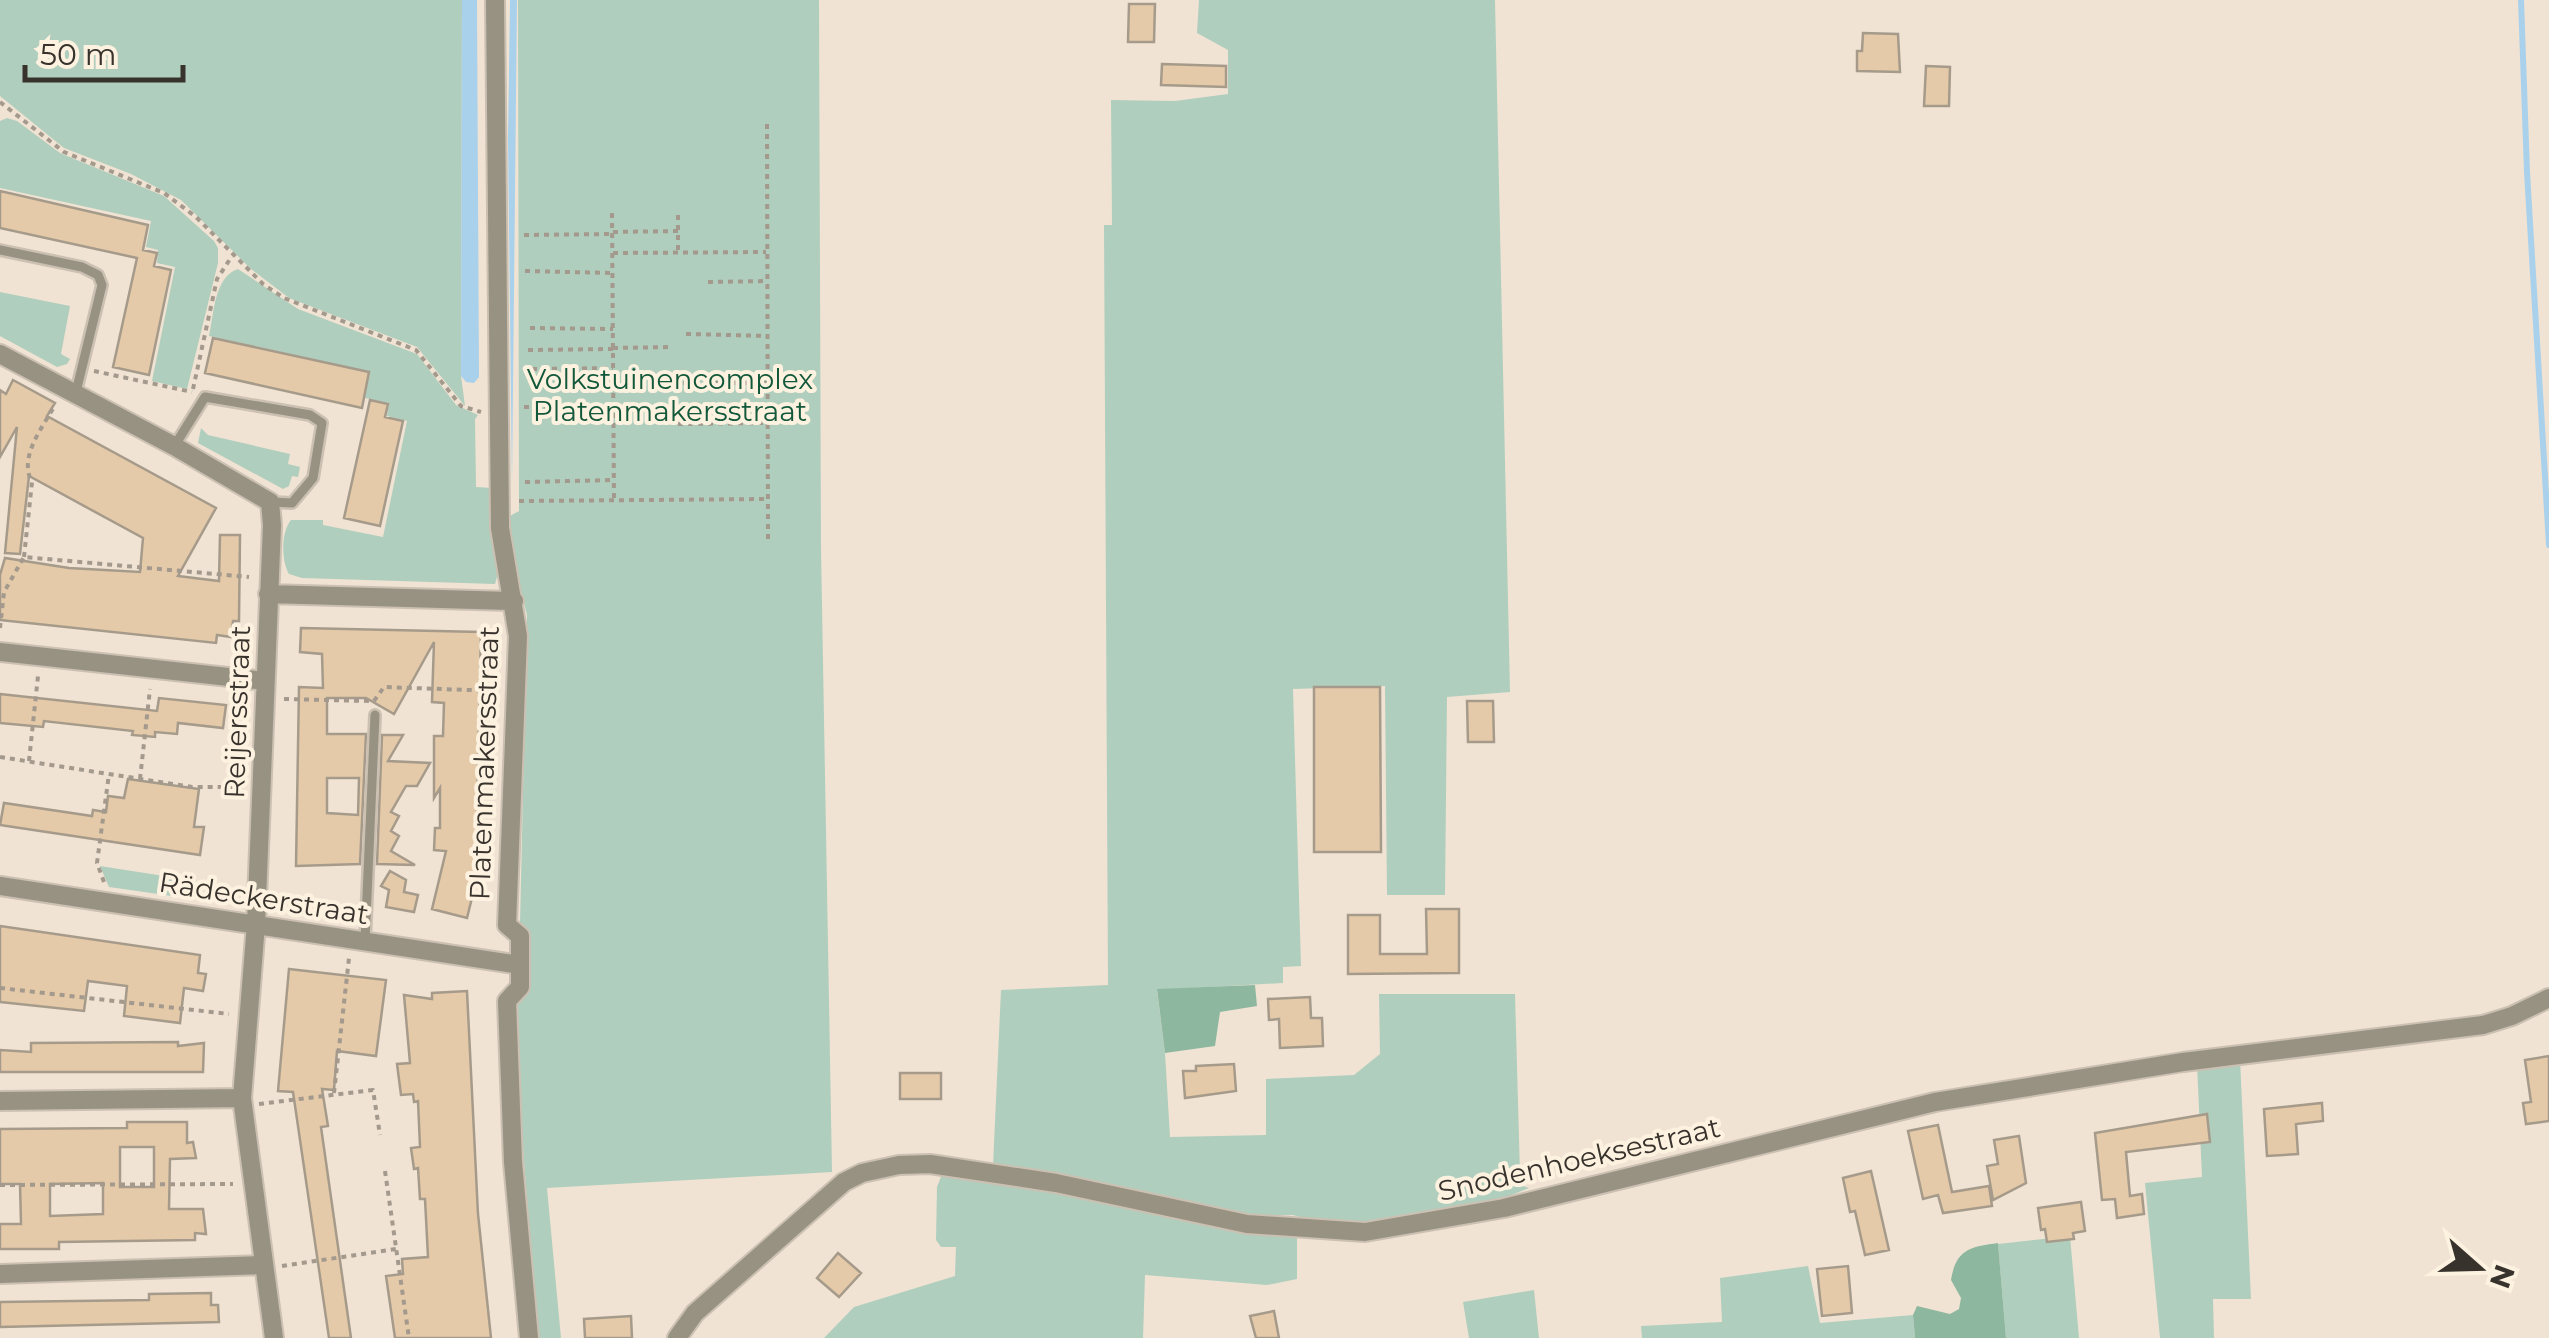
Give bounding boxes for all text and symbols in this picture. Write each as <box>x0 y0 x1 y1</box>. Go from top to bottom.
scale bar <box>25 20 182 82</box>
text: 50 m <box>40 36 117 73</box>
park label: Volkstuinencomplex Platenmakersstraat <box>527 362 813 428</box>
street label: Reijersstraat <box>217 625 257 799</box>
street label: Platenmakersstraat <box>462 625 506 901</box>
street label: Rädeckerstraat <box>157 865 371 931</box>
street label: Snodenhoeksestraat <box>1435 1110 1723 1208</box>
north arrow <box>2429 1218 2529 1318</box>
text: N <box>2483 1260 2522 1293</box>

